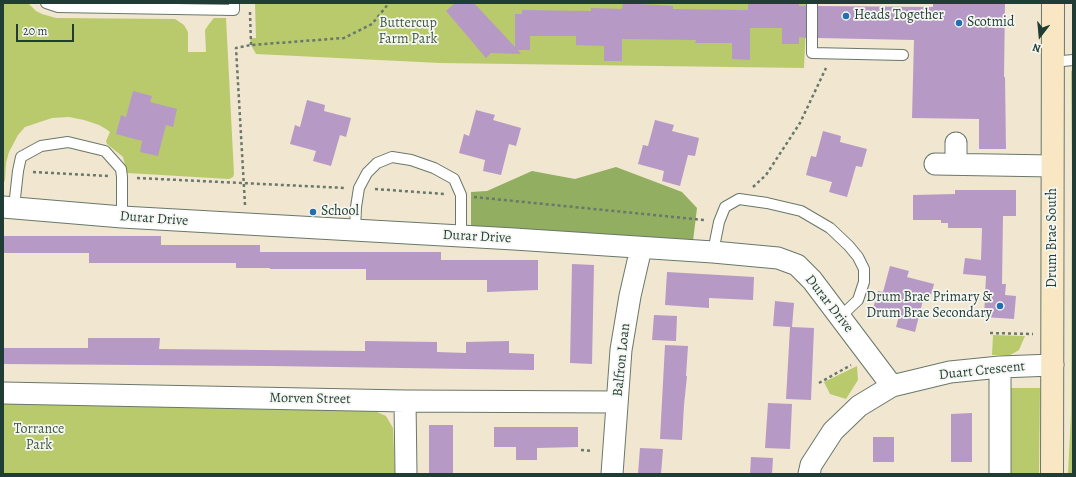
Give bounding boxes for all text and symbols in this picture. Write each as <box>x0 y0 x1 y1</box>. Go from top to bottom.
place label: Heads Together <box>854 8 944 24</box>
marker: Heads Together <box>841 11 851 21</box>
place label: Scotmid <box>967 15 1015 31</box>
scale bar <box>18 16 76 42</box>
park label: Buttercup Farm Park <box>378 16 438 48</box>
north arrow <box>1020 16 1060 56</box>
marker: Scotmid <box>954 18 964 28</box>
text: 20 m <box>23 23 47 39</box>
text: N <box>1031 40 1042 56</box>
street label: Drum Brae South <box>1045 188 1061 288</box>
place label: School <box>321 204 359 220</box>
marker: School <box>308 207 318 217</box>
street label: Durar Drive <box>119 208 189 230</box>
street label: Durar Drive <box>442 227 512 247</box>
street label: Durar Drive <box>801 272 857 336</box>
place label: Drum Brae Primary & Drum Brae Secondary <box>866 290 992 322</box>
marker: Drum Brae Primary & Drum Brae Secondary <box>995 301 1005 311</box>
street label: Balfron Loan <box>610 322 634 398</box>
street label: Duart Crescent <box>938 358 1026 384</box>
street label: Morven Street <box>269 390 351 408</box>
park label: Torrance Park <box>14 422 64 454</box>

